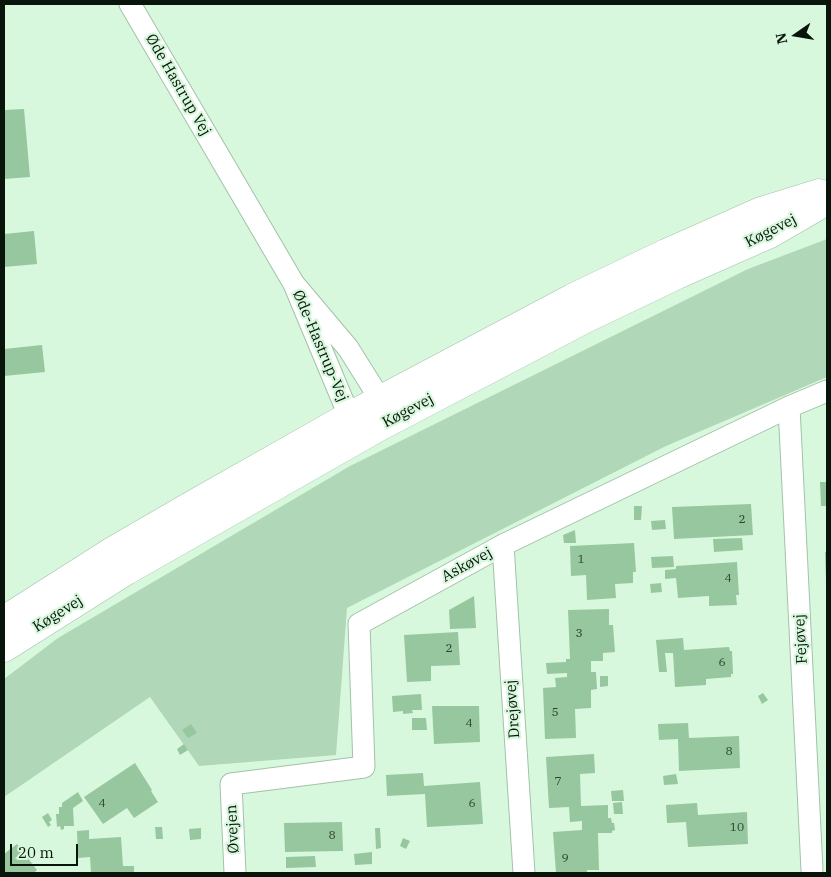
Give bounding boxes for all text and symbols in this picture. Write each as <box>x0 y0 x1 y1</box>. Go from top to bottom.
north arrow <box>771 10 821 60</box>
street label: Øde Hastrup Vej <box>142 31 214 139</box>
text: N <box>771 31 791 46</box>
street label: Køgevej <box>742 210 800 252</box>
street label: Øde-Hastrup-Vej <box>288 288 352 404</box>
street label: Køgevej <box>379 390 437 432</box>
house number: 2 <box>738 513 746 527</box>
street label: Askøvej <box>439 544 495 586</box>
house number: 1 <box>577 553 585 567</box>
house number: 4 <box>724 572 732 586</box>
street label: Køgevej <box>30 592 86 636</box>
street label: Fejøvej <box>791 613 811 665</box>
house number: 3 <box>575 627 583 641</box>
house number: 2 <box>445 642 453 656</box>
house number: 6 <box>718 656 726 670</box>
street label: Drejøvej <box>502 679 524 739</box>
house number: 5 <box>551 706 559 720</box>
house number: 4 <box>465 717 473 731</box>
house number: 8 <box>725 745 733 759</box>
house number: 7 <box>554 775 562 789</box>
house number: 4 <box>98 797 106 811</box>
house number: 6 <box>468 797 476 811</box>
street label: Øvejen <box>223 804 243 854</box>
house number: 10 <box>730 821 744 835</box>
house number: 8 <box>328 829 336 843</box>
scale bar <box>12 834 80 866</box>
text: 20 m <box>18 843 54 862</box>
house number: 9 <box>561 852 569 866</box>

